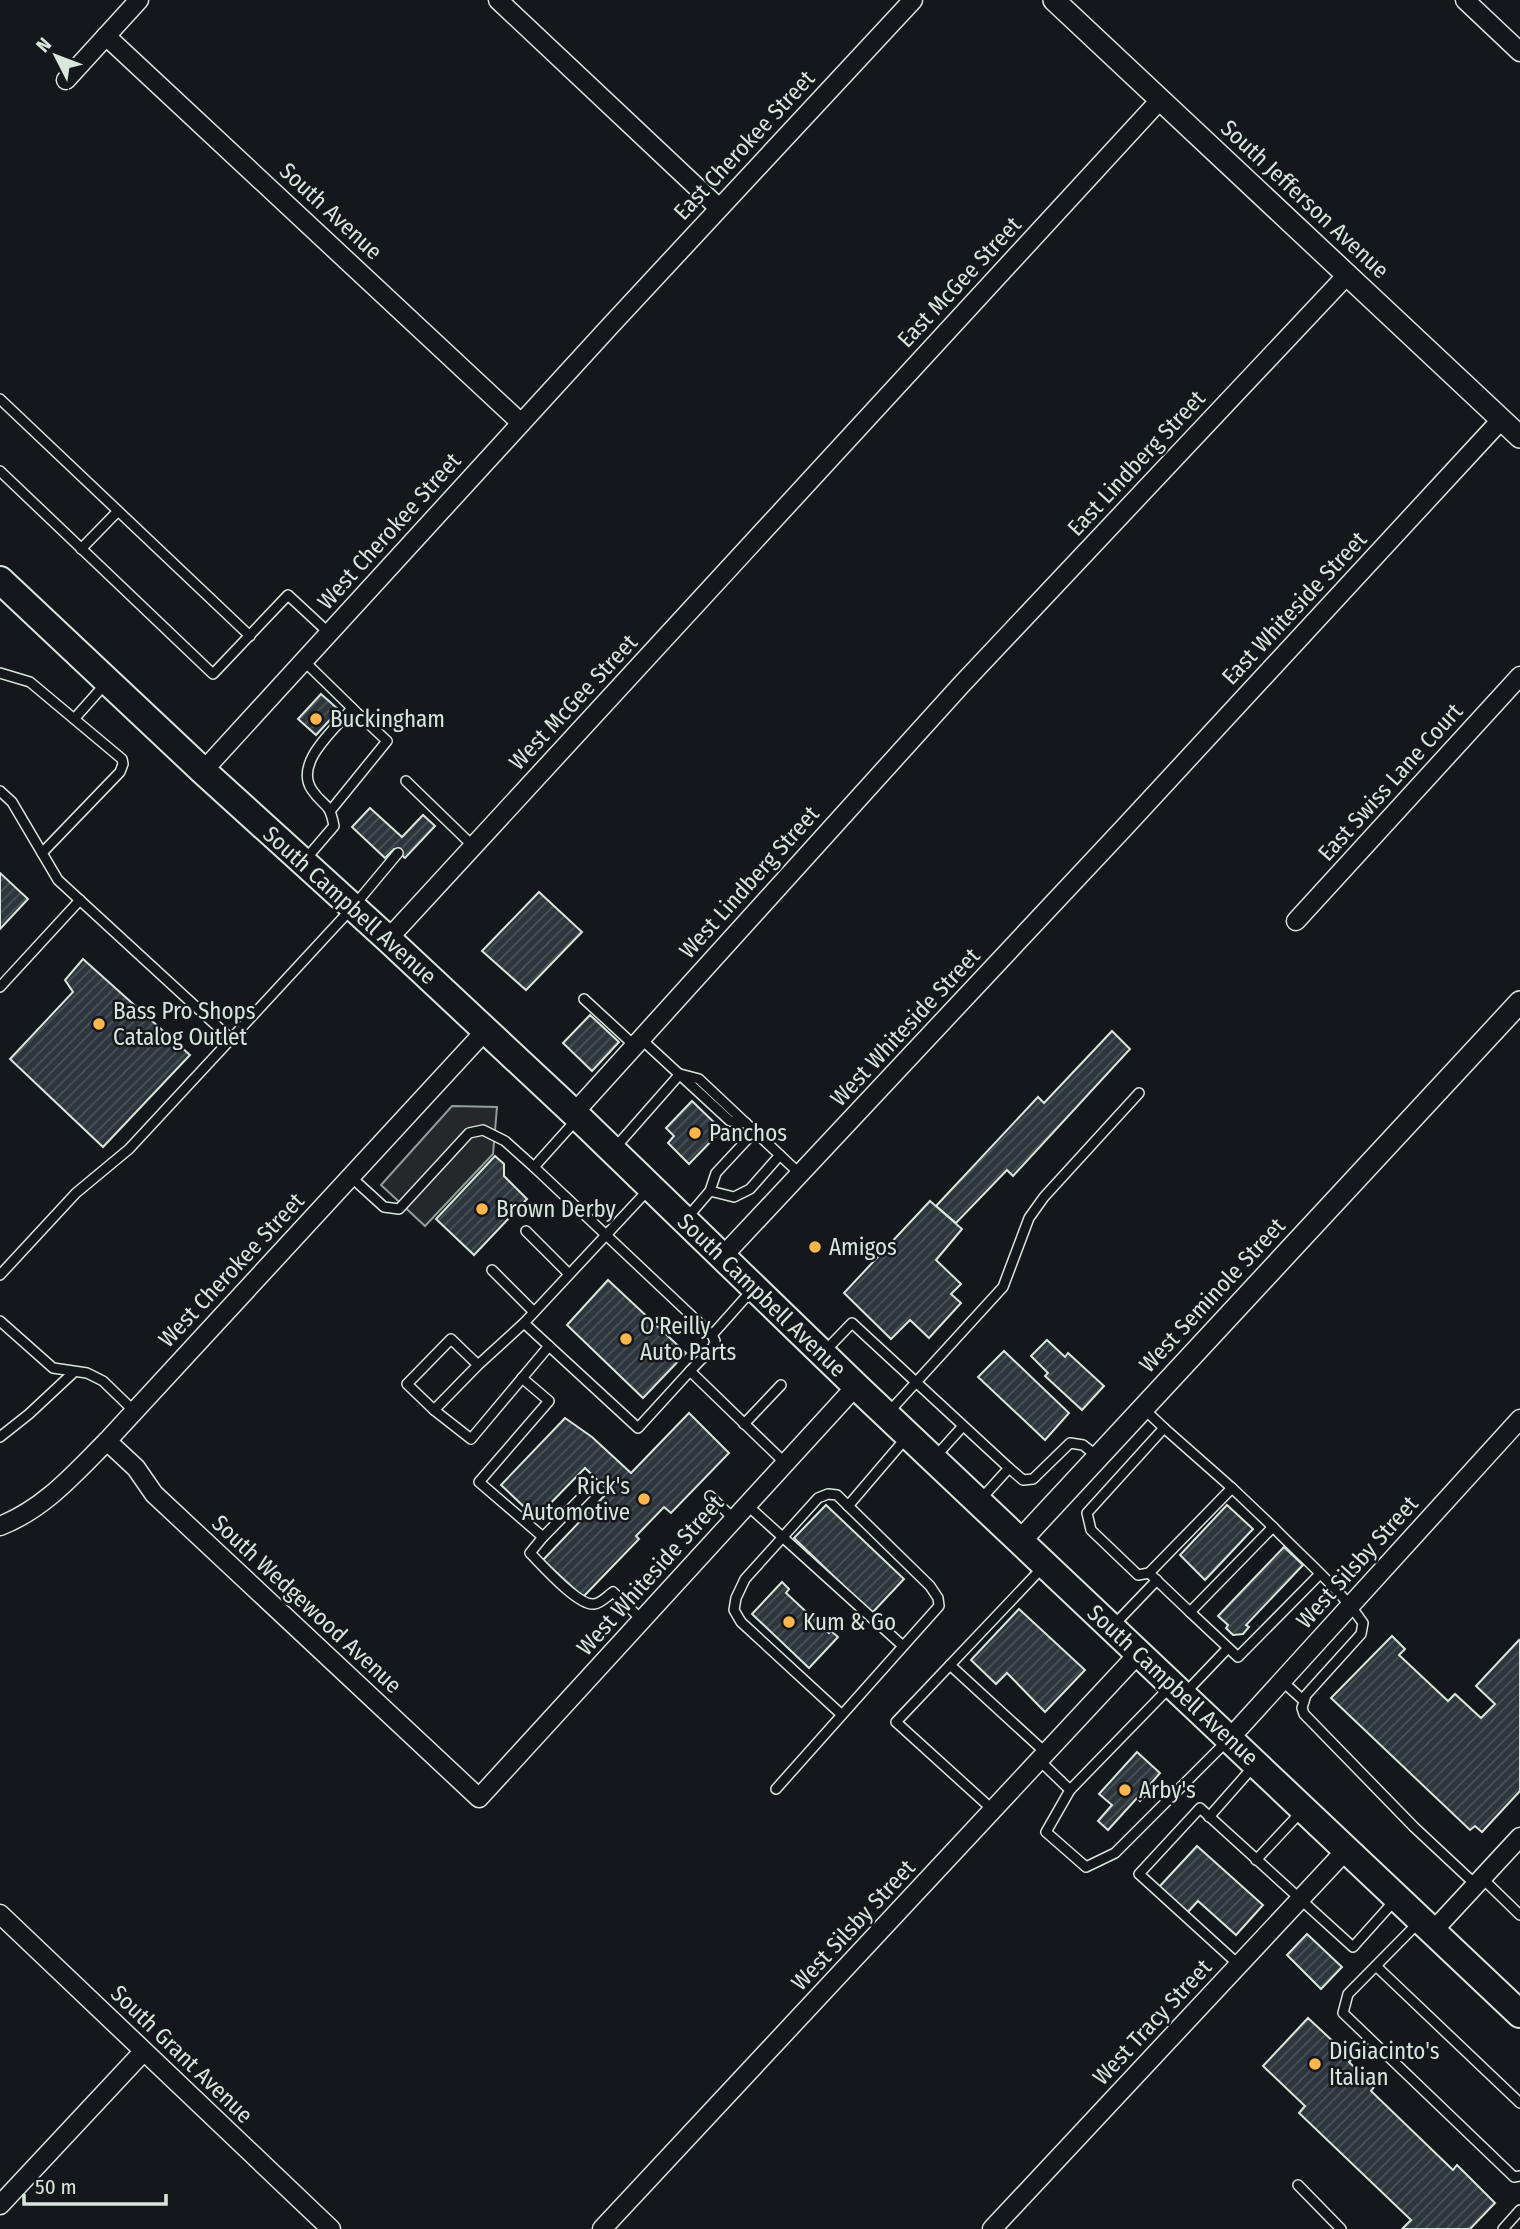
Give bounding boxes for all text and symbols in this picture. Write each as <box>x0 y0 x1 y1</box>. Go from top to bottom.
north arrow <box>21 21 91 91</box>
text: N <box>31 33 56 57</box>
street label: East Cherokee Street <box>668 64 821 225</box>
street label: South Jefferson Avenue <box>1215 114 1395 284</box>
street label: South Avenue <box>274 157 388 265</box>
street label: East McGee Street <box>891 211 1027 353</box>
street label: East Lindberg Street <box>1061 384 1211 542</box>
street label: West Cherokee Street <box>311 447 467 615</box>
street label: East Whiteside Street <box>1216 525 1373 690</box>
street label: West McGee Street <box>503 628 643 776</box>
street label: East Swiss Lane Court <box>1312 697 1468 867</box>
place label: Buckingham <box>330 705 445 733</box>
marker: Buckingham <box>308 711 324 727</box>
street label: West Lindberg Street <box>673 800 825 964</box>
street label: South Campbell Avenue <box>258 820 442 990</box>
street label: West Whiteside Street <box>824 942 986 1112</box>
place label: Bass Pro Shops Catalog Outlet <box>113 997 256 1051</box>
marker: Bass Pro Shops Catalog Outlet <box>91 1016 107 1032</box>
place label: Panchos <box>709 1119 787 1147</box>
marker: Panchos <box>687 1125 703 1141</box>
street label: West Cherokee Street <box>152 1187 310 1353</box>
place label: Brown Derby <box>496 1195 617 1223</box>
marker: Brown Derby <box>474 1201 490 1217</box>
street label: South Campbell Avenue <box>672 1207 852 1383</box>
street label: West Seminole Street <box>1133 1212 1291 1378</box>
place label: Amigos <box>829 1233 897 1261</box>
marker: Amigos <box>807 1239 823 1255</box>
place label: O'Reilly Auto Parts <box>640 1312 736 1366</box>
marker: O'Reilly Auto Parts <box>618 1331 634 1347</box>
place label: Rick's Automotive <box>522 1472 630 1526</box>
street label: West Whiteside Street <box>571 1489 730 1661</box>
street label: West Silsby Street <box>1290 1490 1424 1634</box>
marker: Rick's Automotive <box>636 1491 652 1507</box>
street label: South Wedgewood Avenue <box>206 1509 408 1699</box>
street label: South Campbell Avenue <box>1082 1599 1264 1771</box>
place label: Kum & Go <box>803 1608 896 1636</box>
marker: Kum & Go <box>781 1614 797 1630</box>
place label: Arby's <box>1139 1776 1196 1804</box>
marker: Arby's <box>1117 1782 1133 1798</box>
street label: West Silsby Street <box>785 1853 921 1996</box>
street label: West Tracy Street <box>1087 1953 1218 2091</box>
street label: South Grant Avenue <box>105 1979 259 2129</box>
place label: DiGiacinto's Italian <box>1329 2037 1440 2091</box>
marker: DiGiacinto's Italian <box>1307 2056 1323 2072</box>
scale bar <box>24 2162 166 2206</box>
text: 50 m <box>35 2174 77 2200</box>

